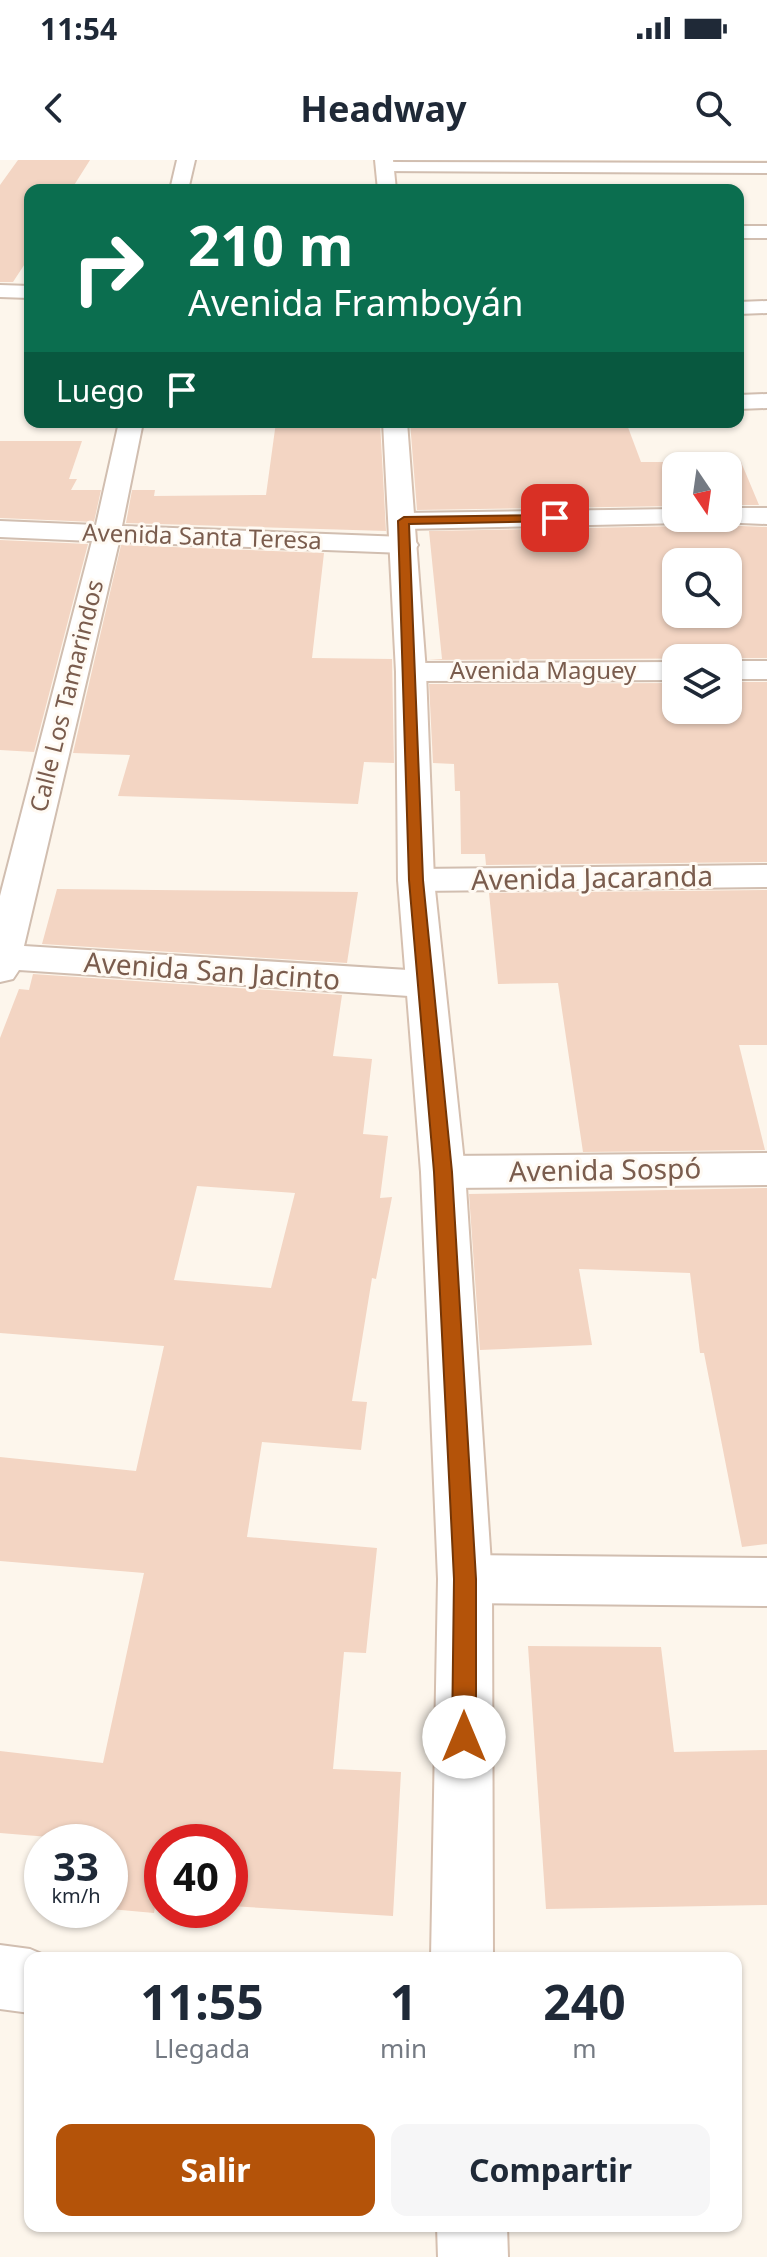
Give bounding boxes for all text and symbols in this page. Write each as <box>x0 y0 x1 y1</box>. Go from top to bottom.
text: 11:54 <box>40 8 117 49</box>
text: Headway <box>300 84 467 133</box>
icon: back <box>32 86 76 130</box>
icon: search <box>691 86 735 130</box>
text: 210 m <box>188 206 353 282</box>
icon: right <box>56 216 160 320</box>
text: Avenida Framboyán <box>188 278 524 327</box>
icon: arrive <box>160 368 204 412</box>
text: Luego <box>56 370 144 411</box>
north arrow <box>662 452 742 532</box>
map controls <box>662 452 742 724</box>
pin <box>521 484 589 552</box>
icon: arrive <box>533 496 577 540</box>
street label: Avenida Santa Teresa <box>82 515 322 556</box>
button: search <box>662 548 742 628</box>
street label: Calle Los Tamarindos <box>21 576 110 815</box>
button: layers <box>662 644 742 724</box>
street label: Avenida Maguey <box>450 653 637 686</box>
street label: Avenida Jacaranda <box>471 856 713 898</box>
street label: Avenida San Jacinto <box>83 942 341 998</box>
street label: Avenida Sospó <box>508 1148 702 1190</box>
position arrow <box>422 1695 506 1779</box>
speed limit sign: 40 <box>144 1824 248 1928</box>
text: 33 <box>53 1838 99 1893</box>
text: km/h <box>51 1882 101 1909</box>
text: 11:55 <box>140 1969 264 2034</box>
text: 1 <box>390 1969 417 2034</box>
text: 240 <box>543 1969 626 2034</box>
text: Llegada <box>154 2030 250 2066</box>
text: min <box>380 2030 427 2066</box>
text: m <box>572 2030 597 2066</box>
button: Salir <box>56 2124 375 2216</box>
button: Compartir <box>391 2124 710 2216</box>

